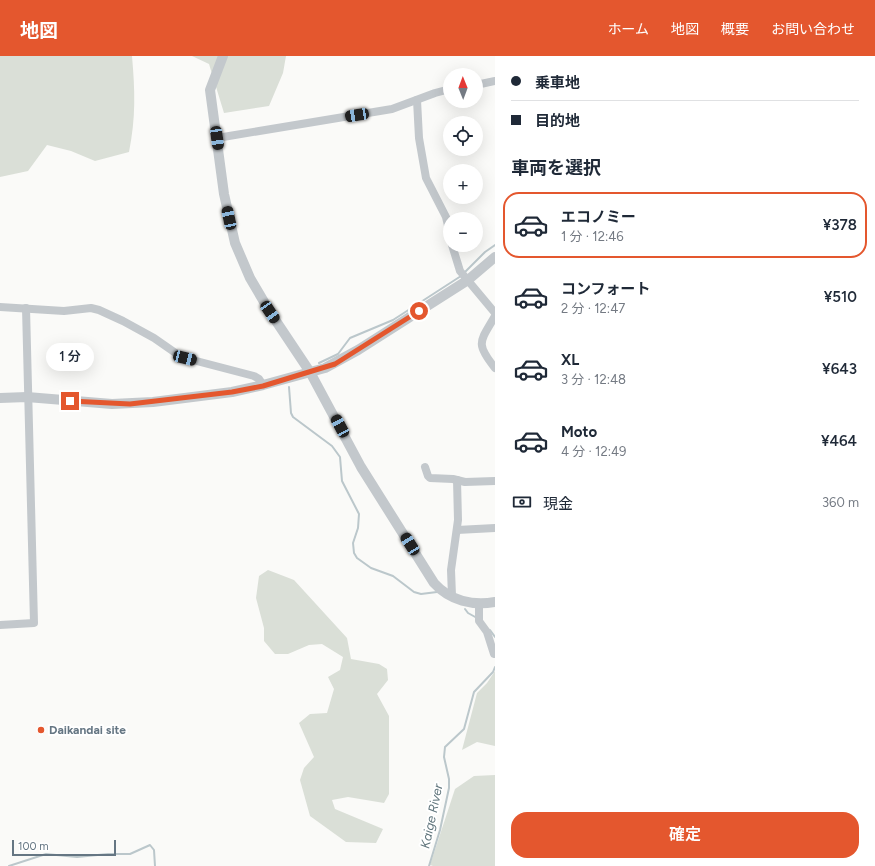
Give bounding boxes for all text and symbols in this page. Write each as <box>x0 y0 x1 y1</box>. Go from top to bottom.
text: 地図 <box>20 19 58 42</box>
text: ホーム <box>607 21 649 38</box>
text: 地図 <box>671 21 699 38</box>
text: 概要 <box>721 21 749 38</box>
text: お問い合わせ <box>771 21 855 38</box>
north arrow <box>443 68 483 108</box>
map controls <box>443 68 483 252</box>
text: 乗車地 <box>535 74 580 92</box>
car <box>344 107 370 123</box>
text: 目的地 <box>535 112 580 130</box>
button: locate <box>443 116 483 156</box>
car <box>209 125 225 151</box>
text: 車両を選択 <box>511 157 601 179</box>
button: + <box>443 164 483 204</box>
car <box>221 205 237 231</box>
icon: car <box>513 207 549 243</box>
text: エコノミー <box>561 208 636 226</box>
button: − <box>443 212 483 252</box>
text: ¥378 <box>823 216 857 234</box>
text: 1 分 · 12:46 <box>561 229 624 244</box>
icon: car <box>513 279 549 315</box>
text: コンフォート <box>561 280 651 298</box>
text: ¥510 <box>824 288 857 306</box>
car <box>258 299 282 325</box>
text: 2 分 · 12:47 <box>561 301 625 316</box>
route start <box>410 302 428 320</box>
callout: 1 分 <box>46 343 94 371</box>
text: 1 分 <box>59 349 81 364</box>
car <box>172 349 198 367</box>
icon: car <box>513 351 549 387</box>
text: XL <box>561 351 579 369</box>
text: ¥643 <box>822 360 857 378</box>
text: 3 分 · 12:48 <box>561 372 626 387</box>
route end <box>61 392 79 410</box>
car <box>329 413 351 439</box>
icon: car <box>513 423 549 459</box>
text: Moto <box>561 423 597 441</box>
text: ¥464 <box>821 432 857 450</box>
text: 4 分 · 12:49 <box>561 444 626 459</box>
icon: cash <box>511 491 533 513</box>
text: 現金 <box>543 495 573 513</box>
text: 360 m <box>822 495 859 510</box>
car <box>399 531 421 557</box>
place label: Daikandai site <box>49 723 126 737</box>
marker: Daikandai site <box>36 725 46 735</box>
water label: Kaige River <box>417 782 446 850</box>
button: 確定 <box>511 812 859 858</box>
scale bar <box>12 838 116 857</box>
text: 100 m <box>18 840 49 853</box>

